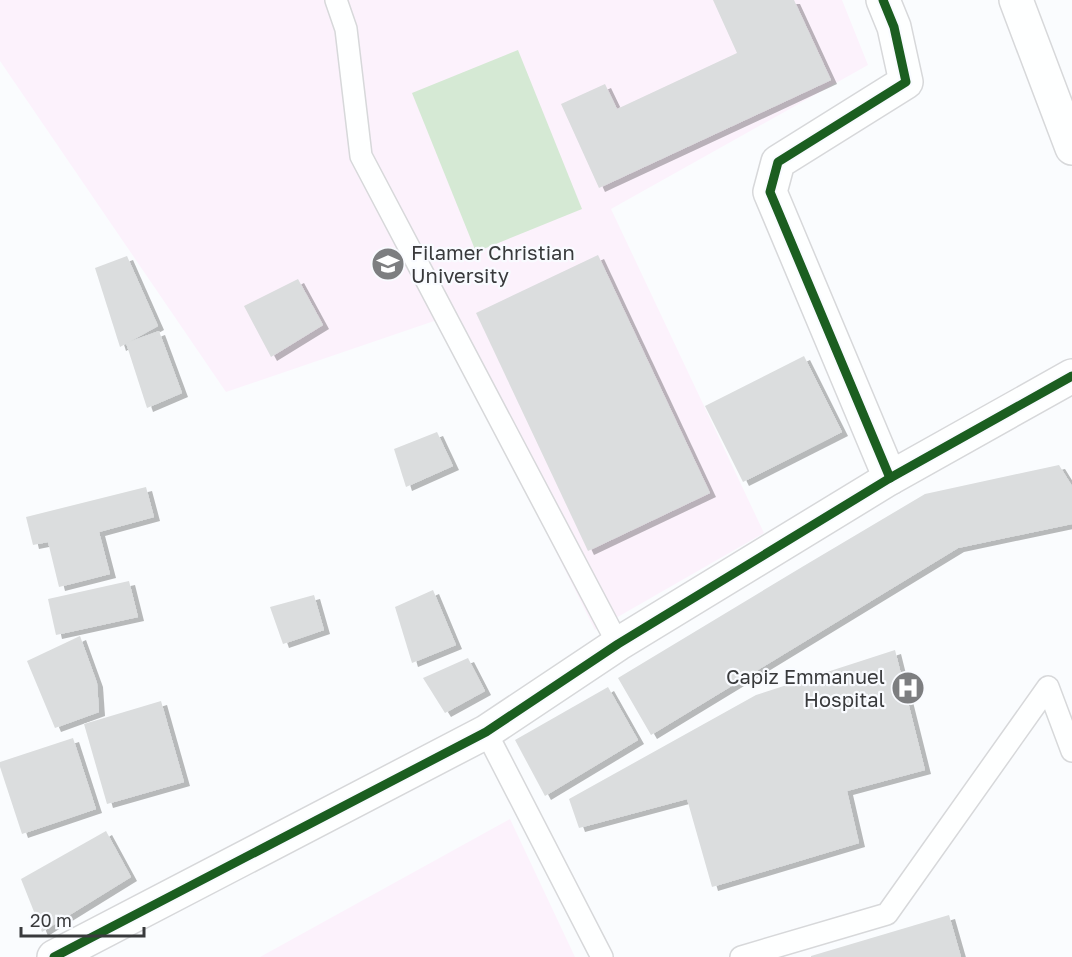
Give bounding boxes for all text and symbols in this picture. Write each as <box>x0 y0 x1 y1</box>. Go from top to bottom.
place label: Filamer Christian University <box>411 240 575 287</box>
school or university icon: Filamer Christian University <box>370 246 406 282</box>
place label: Capiz Emmanuel Hospital <box>726 664 885 711</box>
hospital icon: Capiz Emmanuel Hospital <box>890 670 926 706</box>
scale bar <box>21 900 144 938</box>
text: 20 m <box>30 909 72 931</box>

